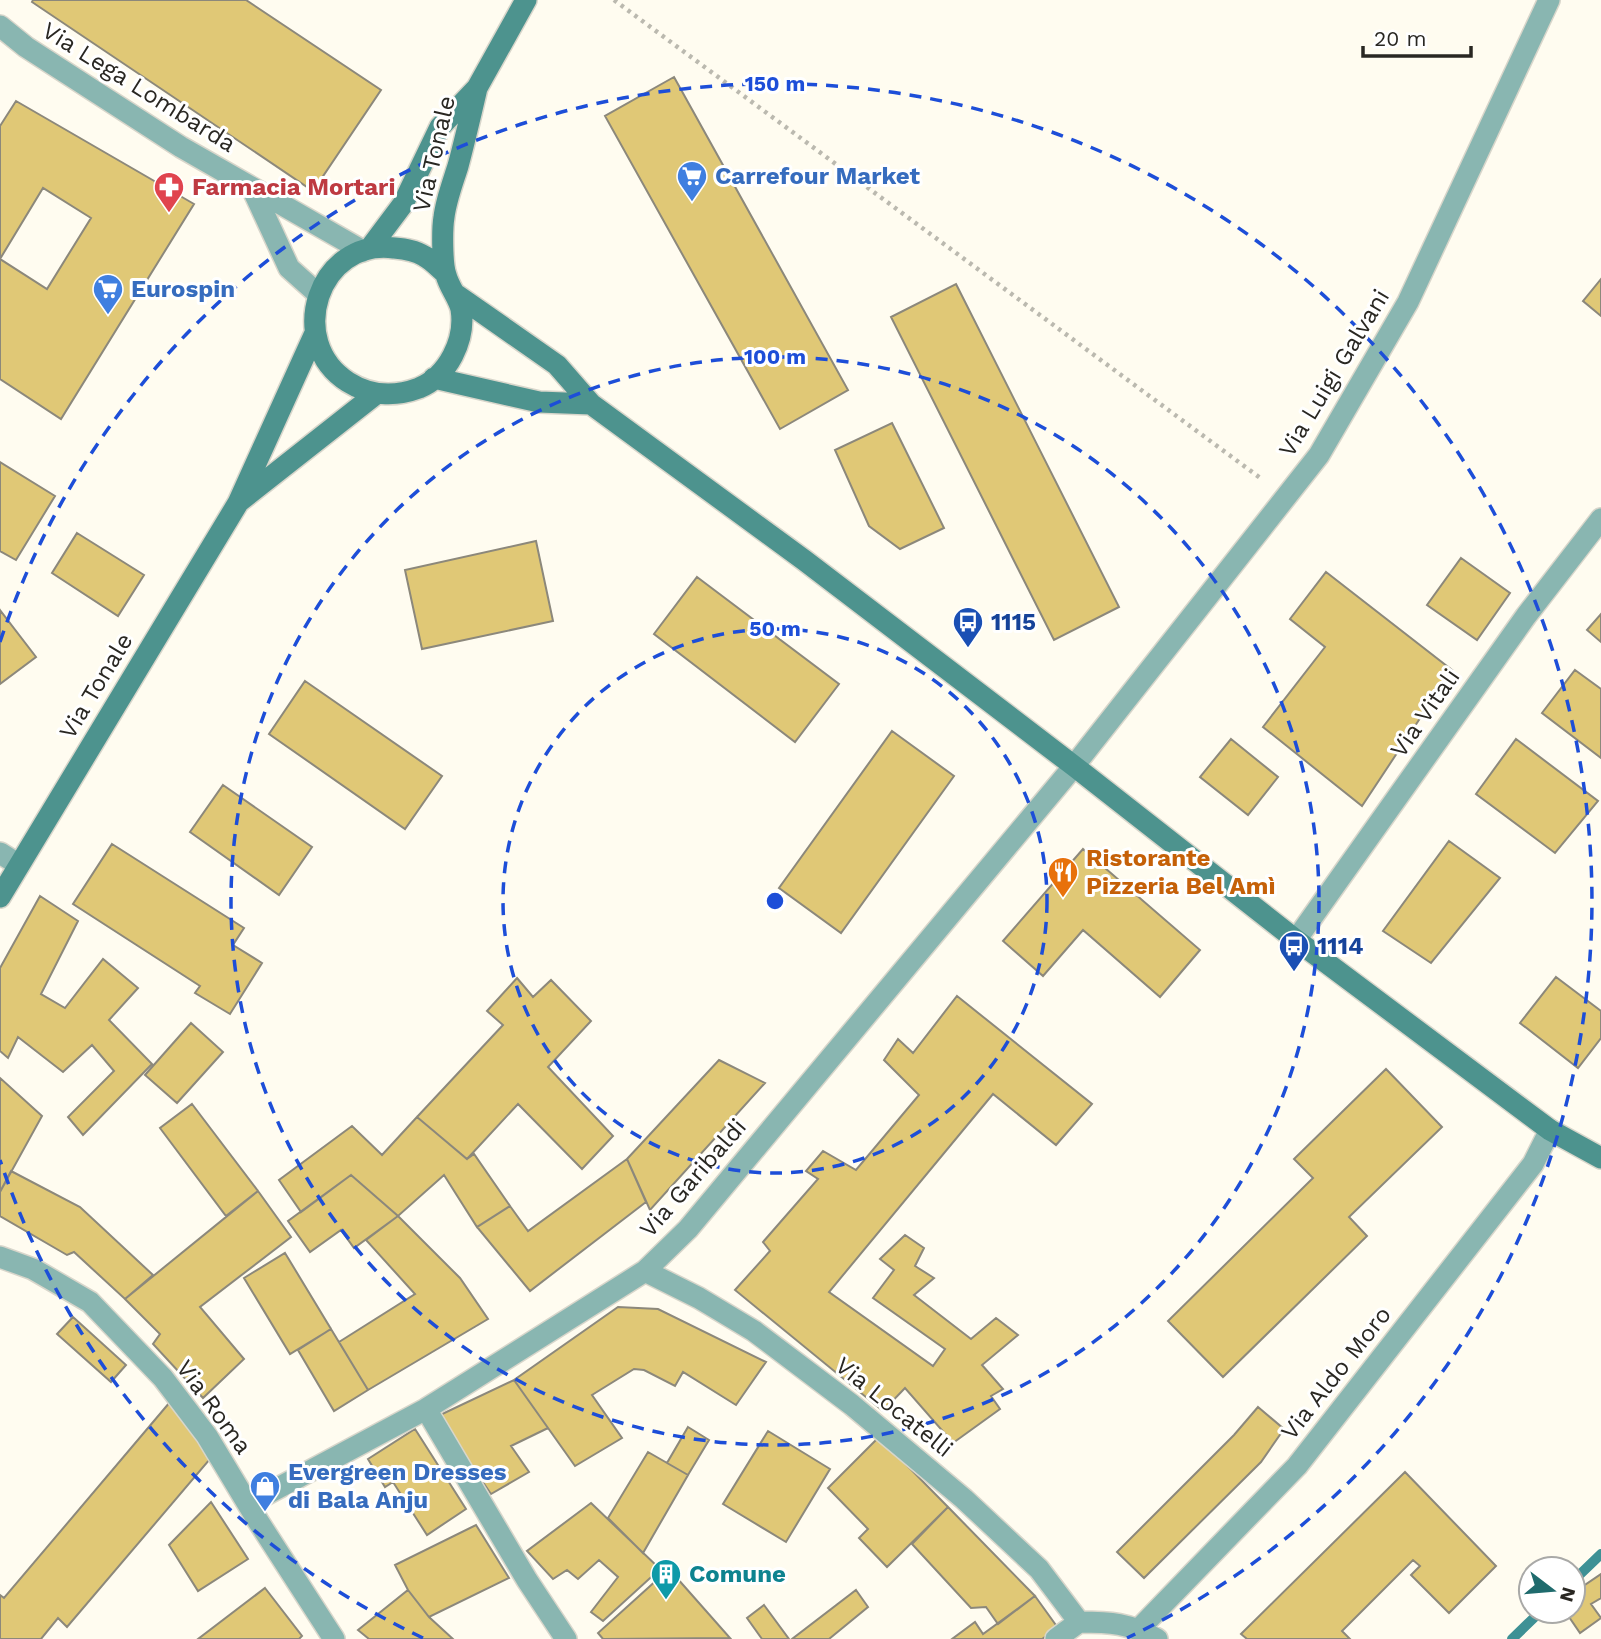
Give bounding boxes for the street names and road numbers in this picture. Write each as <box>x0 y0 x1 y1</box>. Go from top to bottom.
street label: Via Lega Lombarda <box>37 16 241 158</box>
street label: Via Tonale <box>407 93 461 215</box>
street label: Via Luigi Galvani <box>1273 284 1395 462</box>
street label: Via Tonale <box>54 628 138 744</box>
street label: Via Vitali <box>1384 663 1466 763</box>
street label: Via Garibaldi <box>634 1113 752 1243</box>
street label: Via Aldo Moro <box>1275 1301 1397 1445</box>
street label: Via Locatelli <box>830 1351 958 1463</box>
street label: Via Roma <box>170 1354 258 1460</box>

